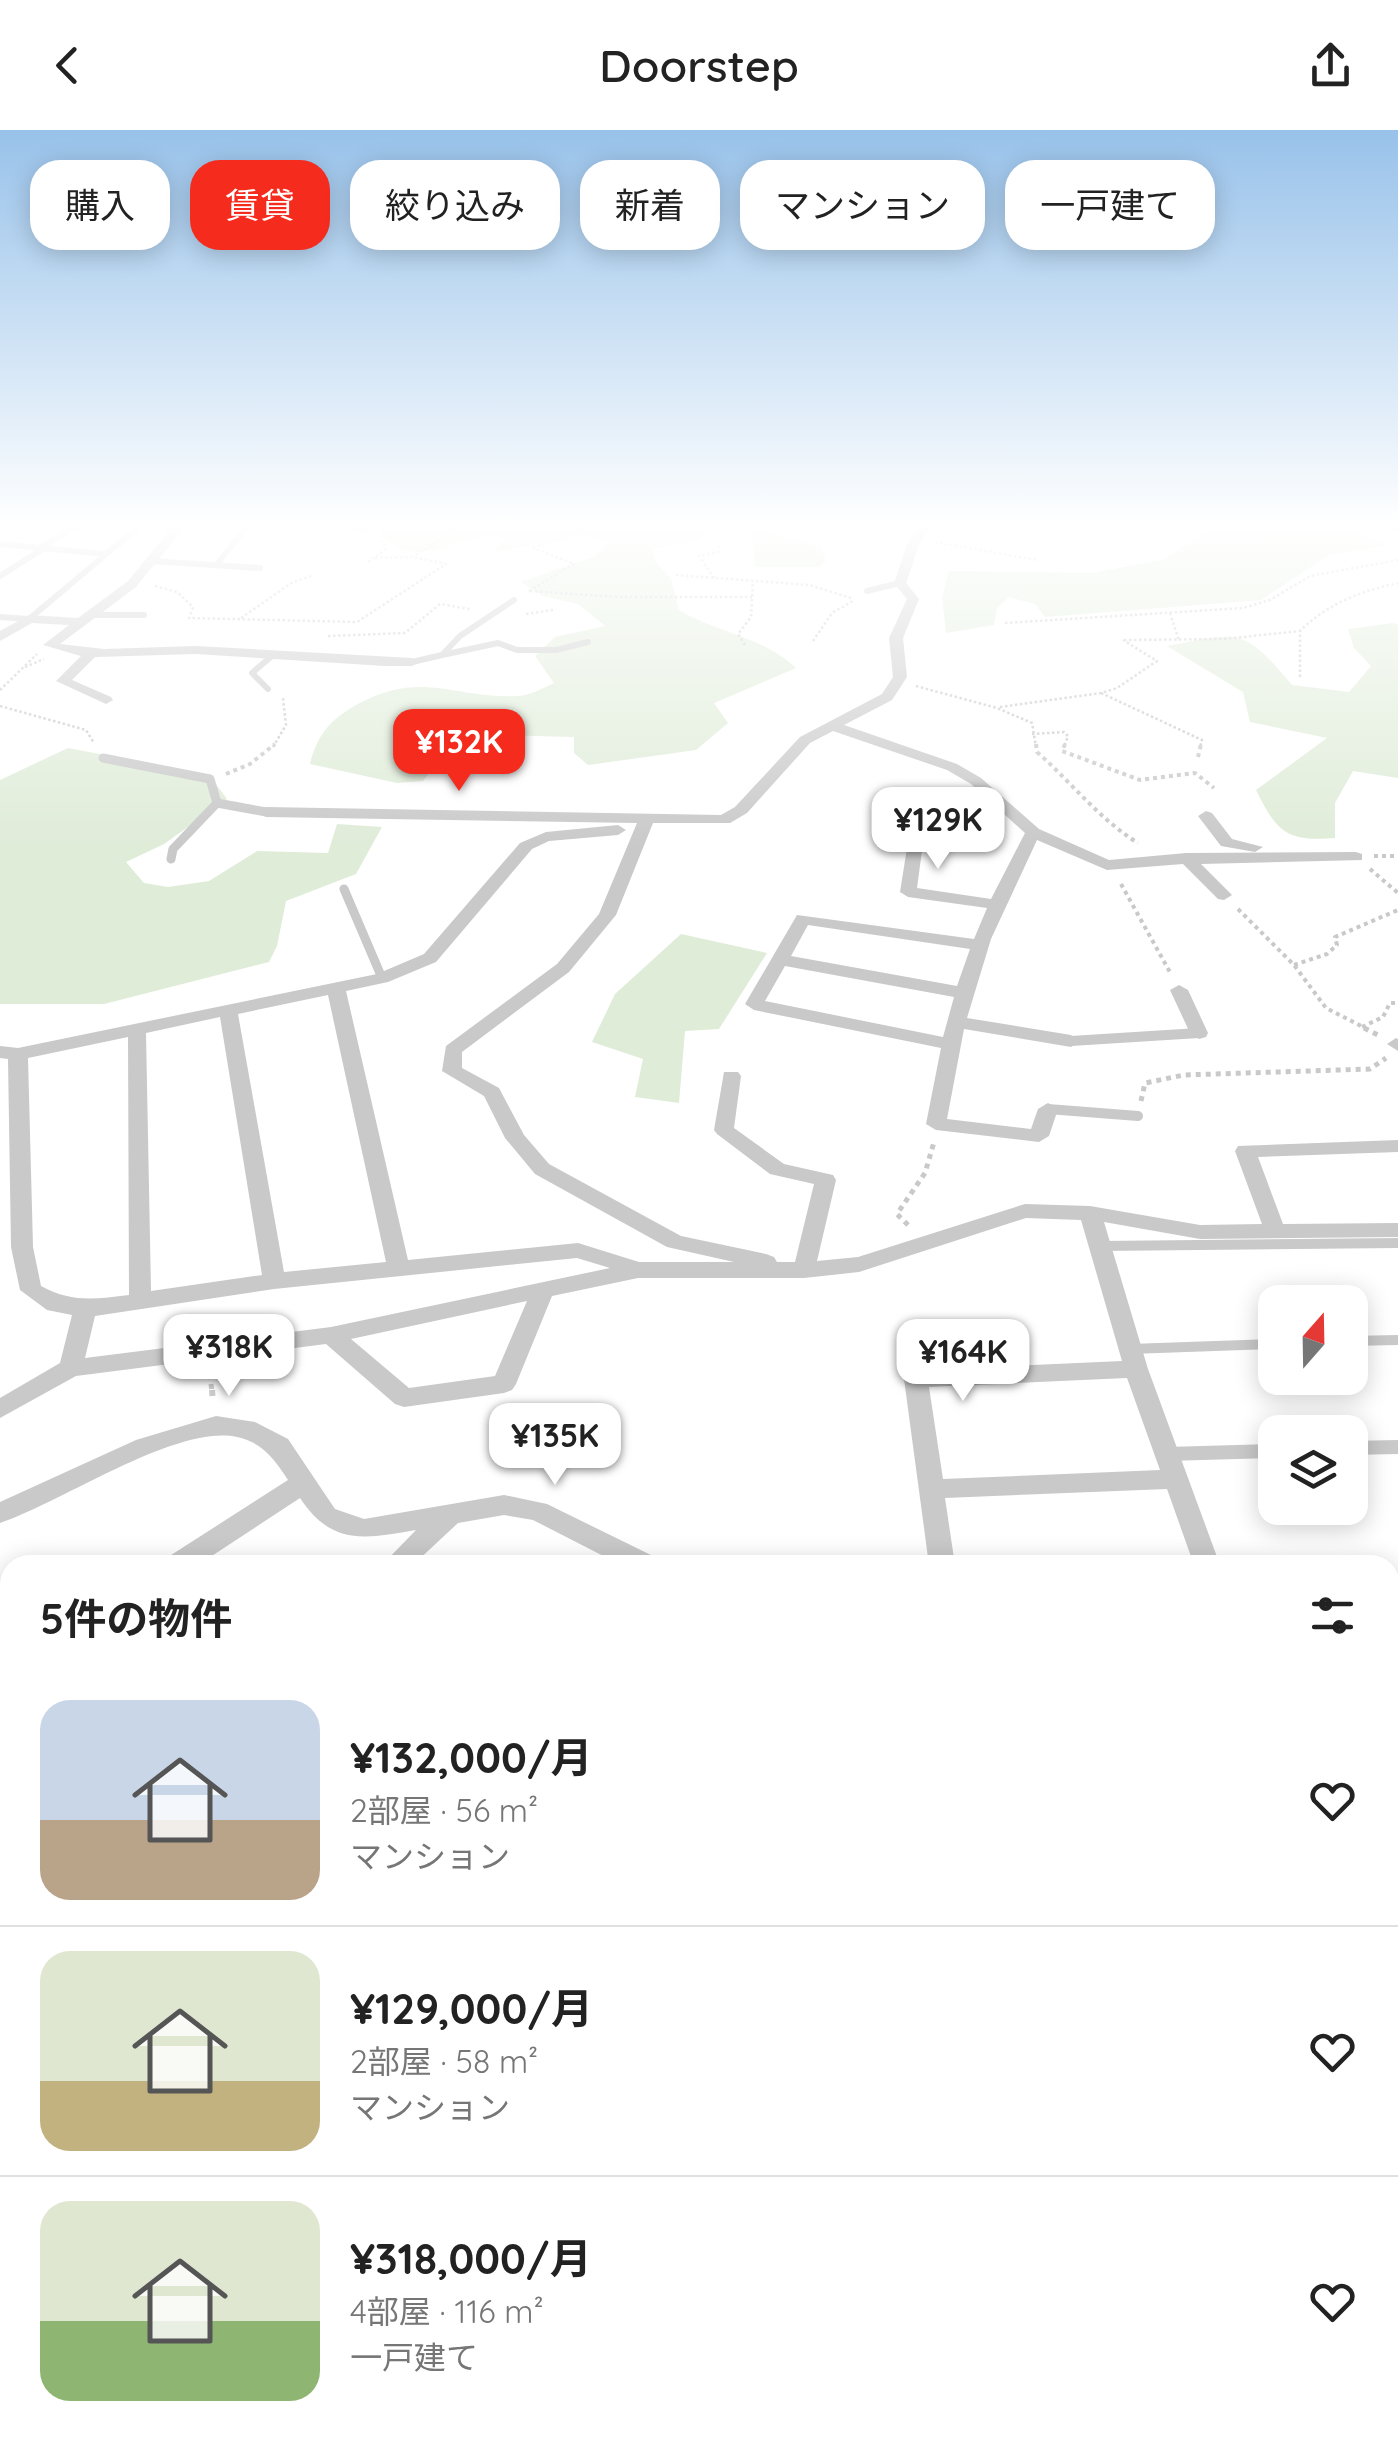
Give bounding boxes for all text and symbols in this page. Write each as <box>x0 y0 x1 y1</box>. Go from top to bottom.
text: Doorstep <box>599 37 799 93</box>
icon: back <box>40 38 95 93</box>
icon: share <box>1303 38 1358 93</box>
chip: 購入 <box>30 160 170 250</box>
chip: 賃貸 <box>190 160 330 250</box>
chip: 絞り込み <box>350 160 560 250</box>
chip: 新着 <box>580 160 720 250</box>
chip: マンション <box>740 160 985 250</box>
chip: 一戸建て <box>1005 160 1215 250</box>
pin: ¥132K <box>389 709 529 794</box>
text: ¥132K <box>415 721 503 761</box>
pin: ¥129K <box>868 787 1008 872</box>
text: ¥129K <box>894 799 982 839</box>
north arrow <box>1258 1285 1368 1395</box>
map controls <box>1258 1285 1368 1525</box>
pin: ¥318K <box>159 1314 299 1399</box>
pin: ¥164K <box>893 1319 1033 1404</box>
text: ¥318K <box>185 1326 273 1366</box>
text: ¥164K <box>919 1331 1008 1371</box>
pin: ¥135K <box>485 1403 625 1488</box>
text: ¥135K <box>511 1415 599 1455</box>
button: layers <box>1258 1415 1368 1525</box>
icon: filters <box>1305 1588 1360 1643</box>
text: 5件の物件 <box>40 1592 232 1645</box>
text: ¥132,000/月 <box>350 1731 593 1784</box>
icon: home <box>120 1740 240 1860</box>
icon: heart <box>1305 1773 1360 1828</box>
text: 2部屋 · 56 m² <box>350 1790 538 1830</box>
text: マンション <box>350 1836 510 1876</box>
text: ¥129,000/月 <box>350 1982 593 2035</box>
icon: home <box>120 1991 240 2111</box>
icon: heart <box>1305 2024 1360 2079</box>
text: 2部屋 · 58 m² <box>350 2041 538 2081</box>
text: マンション <box>350 2087 510 2127</box>
text: ¥318,000/月 <box>350 2232 592 2285</box>
icon: home <box>120 2241 240 2361</box>
icon: heart <box>1305 2274 1360 2329</box>
text: 4部屋 · 116 m² <box>350 2291 544 2331</box>
text: 一戸建て <box>350 2337 478 2377</box>

